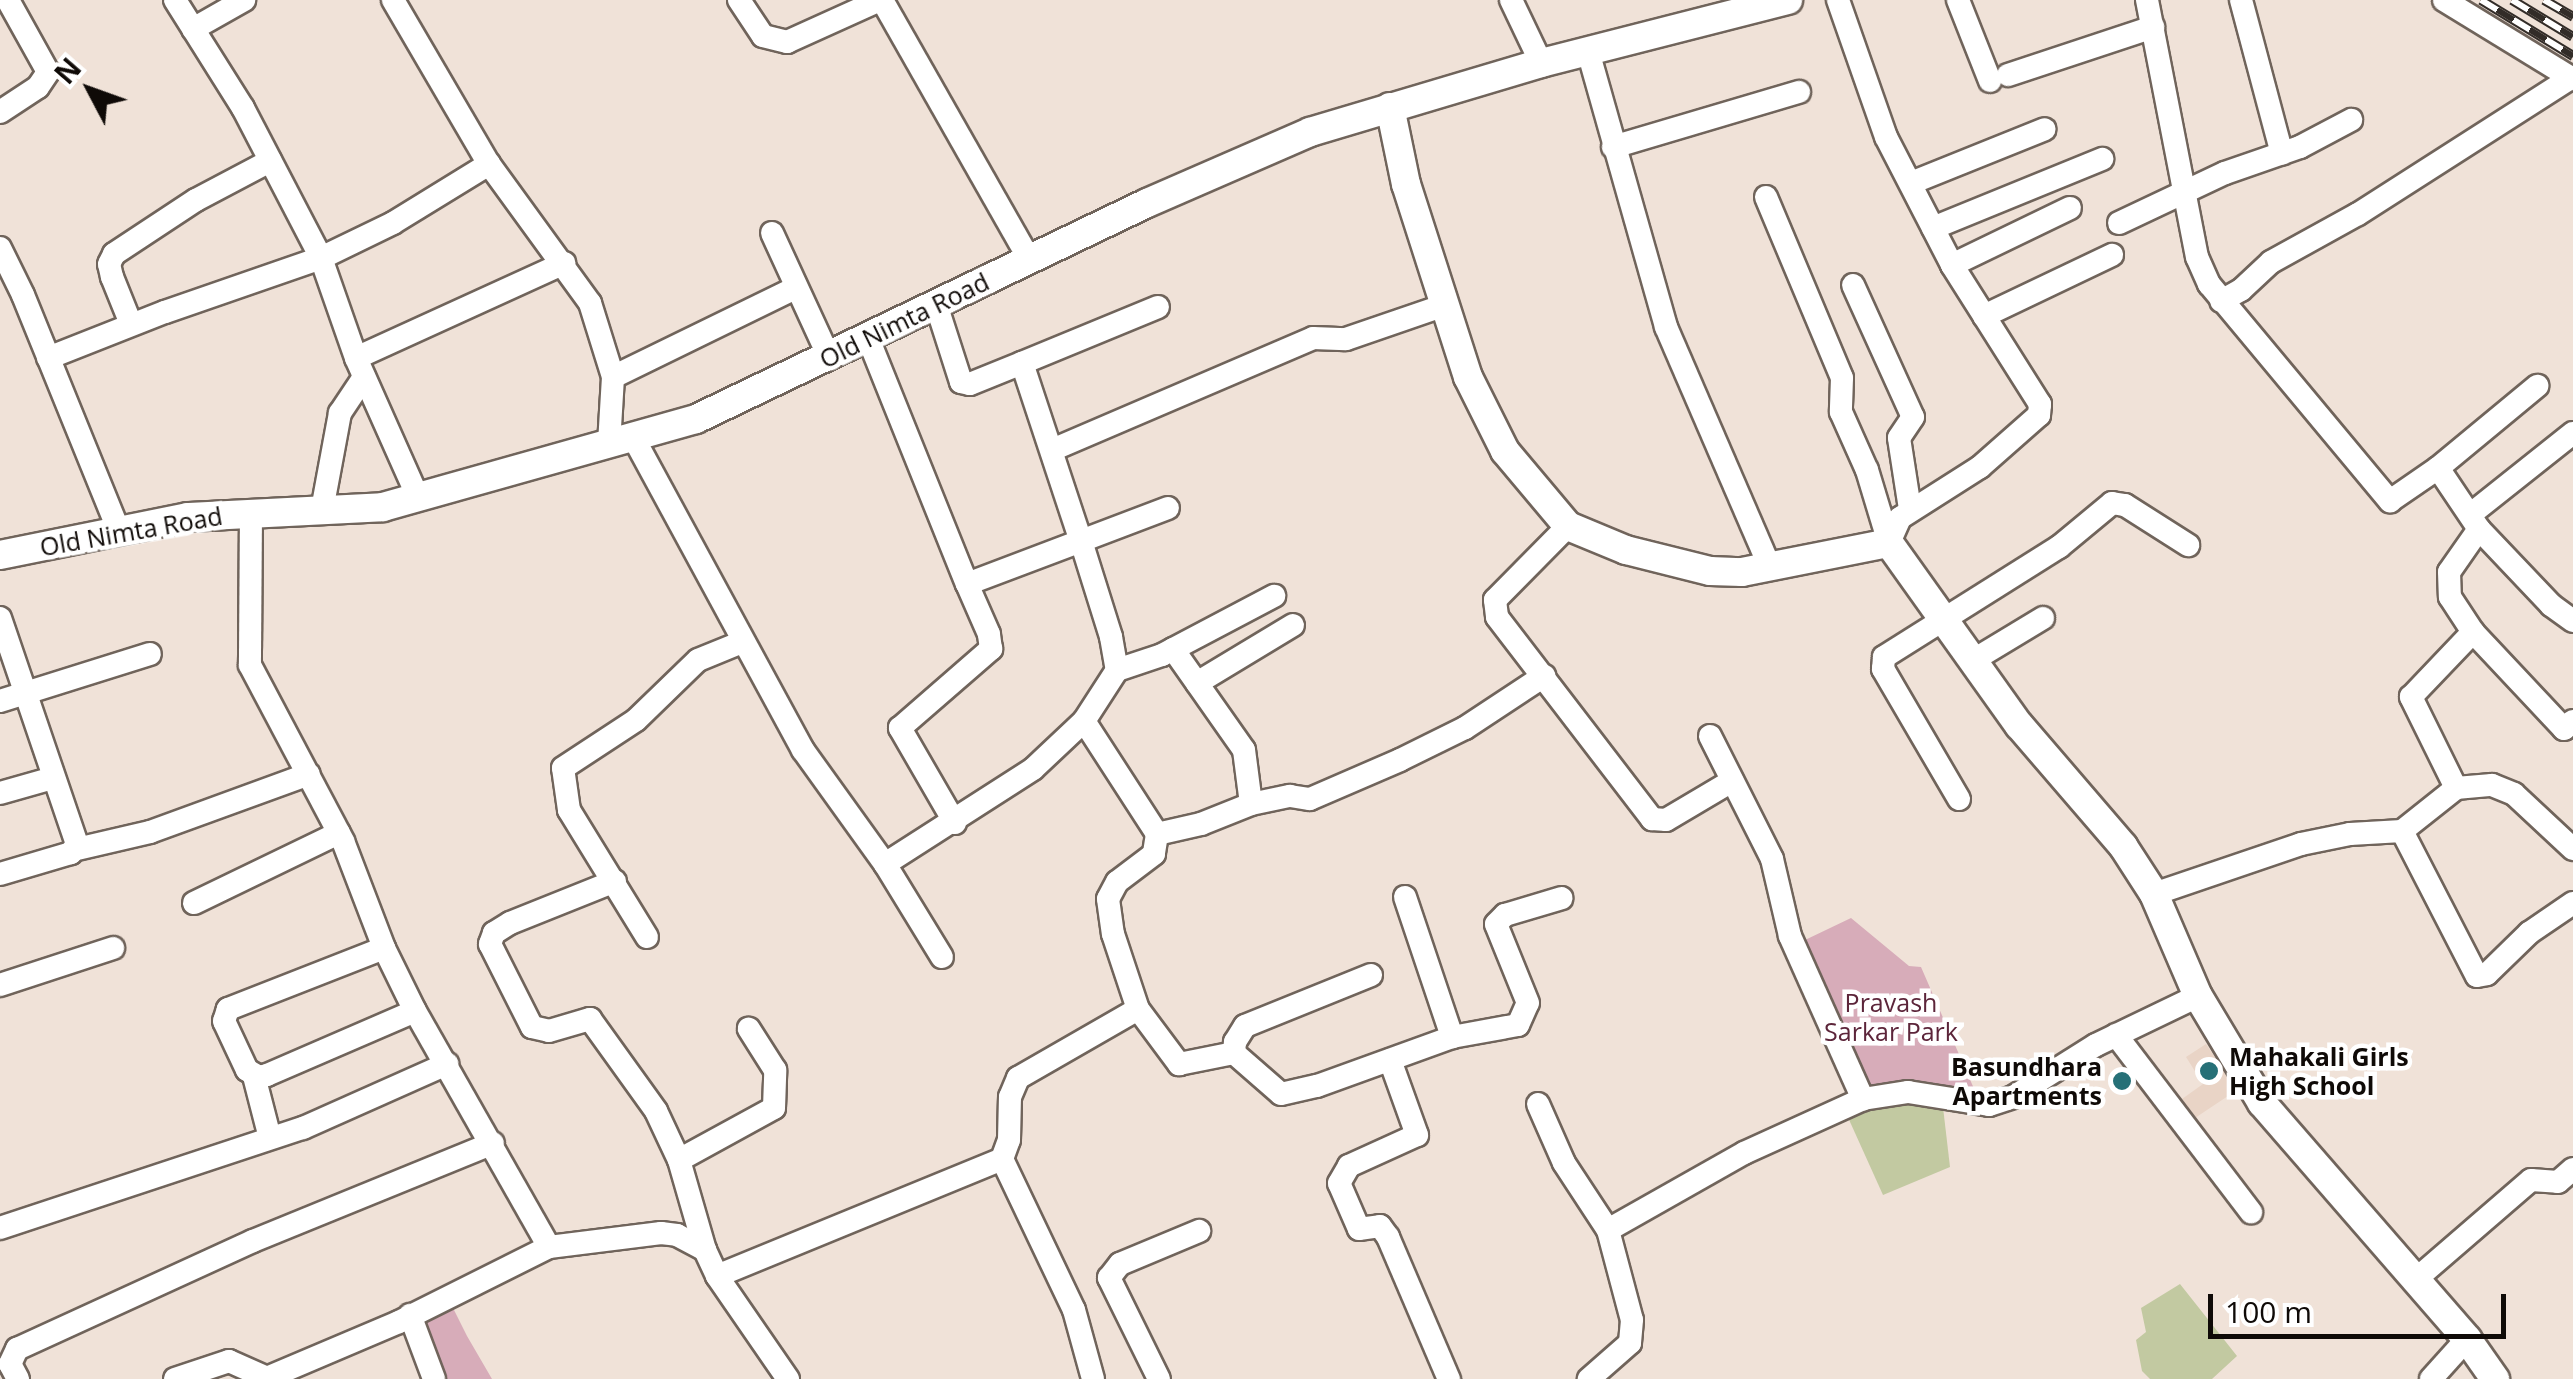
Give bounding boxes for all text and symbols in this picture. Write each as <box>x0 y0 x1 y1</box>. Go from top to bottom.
north arrow <box>40 40 140 140</box>
text: N <box>46 49 89 91</box>
street label: Old Nimta Road <box>814 266 994 374</box>
street label: Old Nimta Road <box>37 500 225 562</box>
park label: Pravash Sarkar Park <box>1824 988 1958 1047</box>
place label: Mahakali Girls High School <box>2229 1042 2409 1101</box>
place label: Basundhara Apartments <box>1951 1052 2102 1111</box>
marker: Mahakali Girls High School <box>2198 1060 2220 1082</box>
marker: Basundhara Apartments <box>2111 1070 2133 1092</box>
scale bar <box>2213 1274 2510 1336</box>
text: 100 m <box>2225 1291 2312 1332</box>

